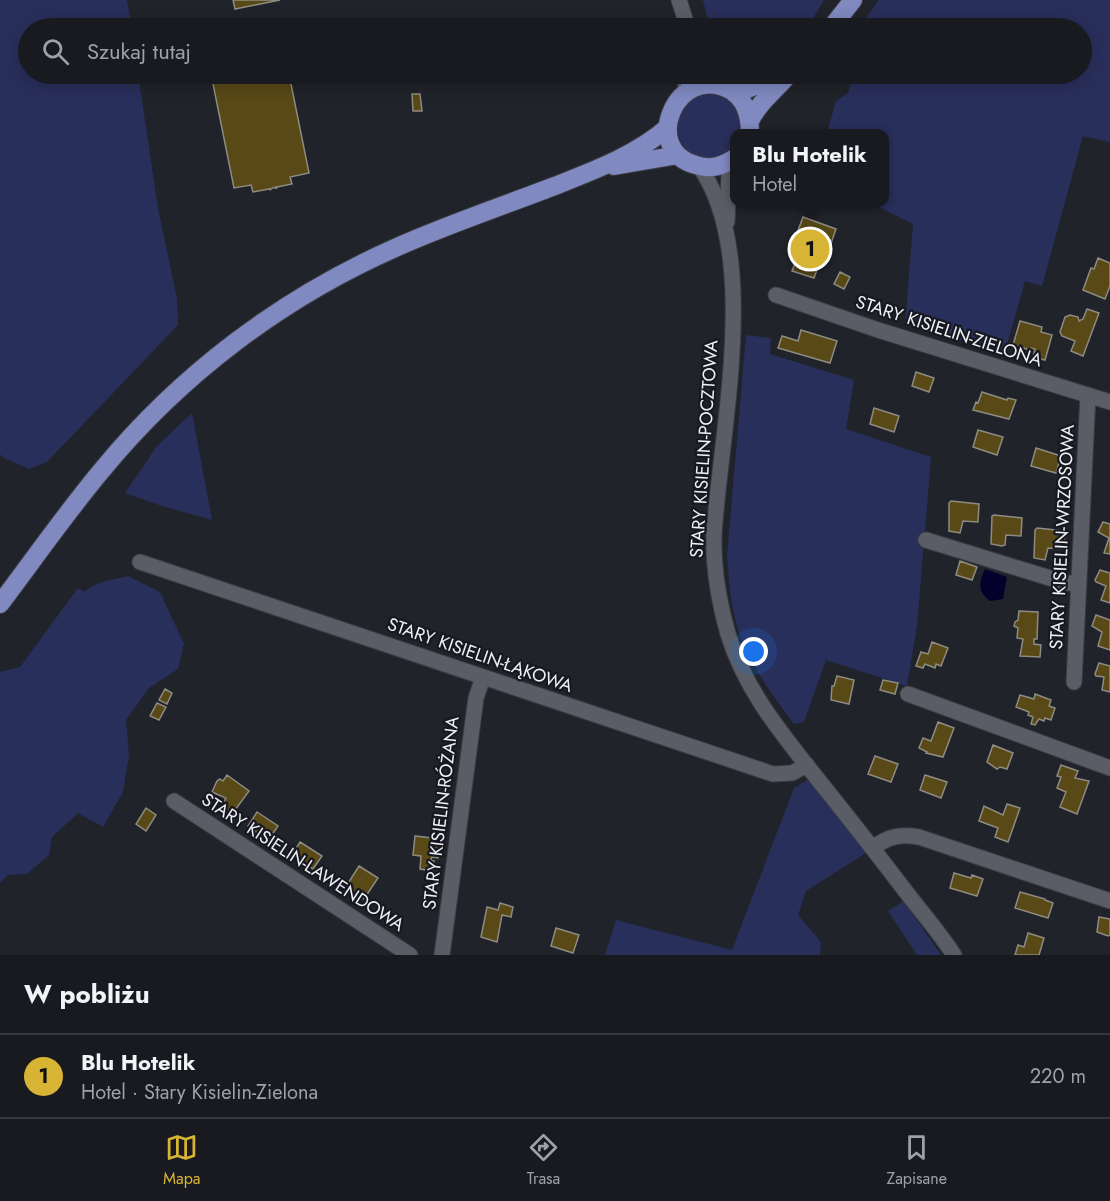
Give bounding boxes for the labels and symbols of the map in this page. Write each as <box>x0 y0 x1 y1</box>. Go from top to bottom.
pin: 1 <box>790 226 830 272</box>
street label: STARY KISIELIN-ZIELONA <box>852 289 1046 373</box>
street label: STARY KISIELIN-POCZTOWA <box>683 339 725 559</box>
street label: STARY KISIELIN-WRZOSOWA <box>1043 424 1081 650</box>
street label: STARY KISIELIN-ŁĄKOWA <box>384 611 576 699</box>
your location <box>739 637 768 666</box>
street label: STARY KISIELIN-RÓŻANA <box>416 715 466 911</box>
street label: STARY KISIELIN-LAWENDOWA <box>196 787 410 938</box>

